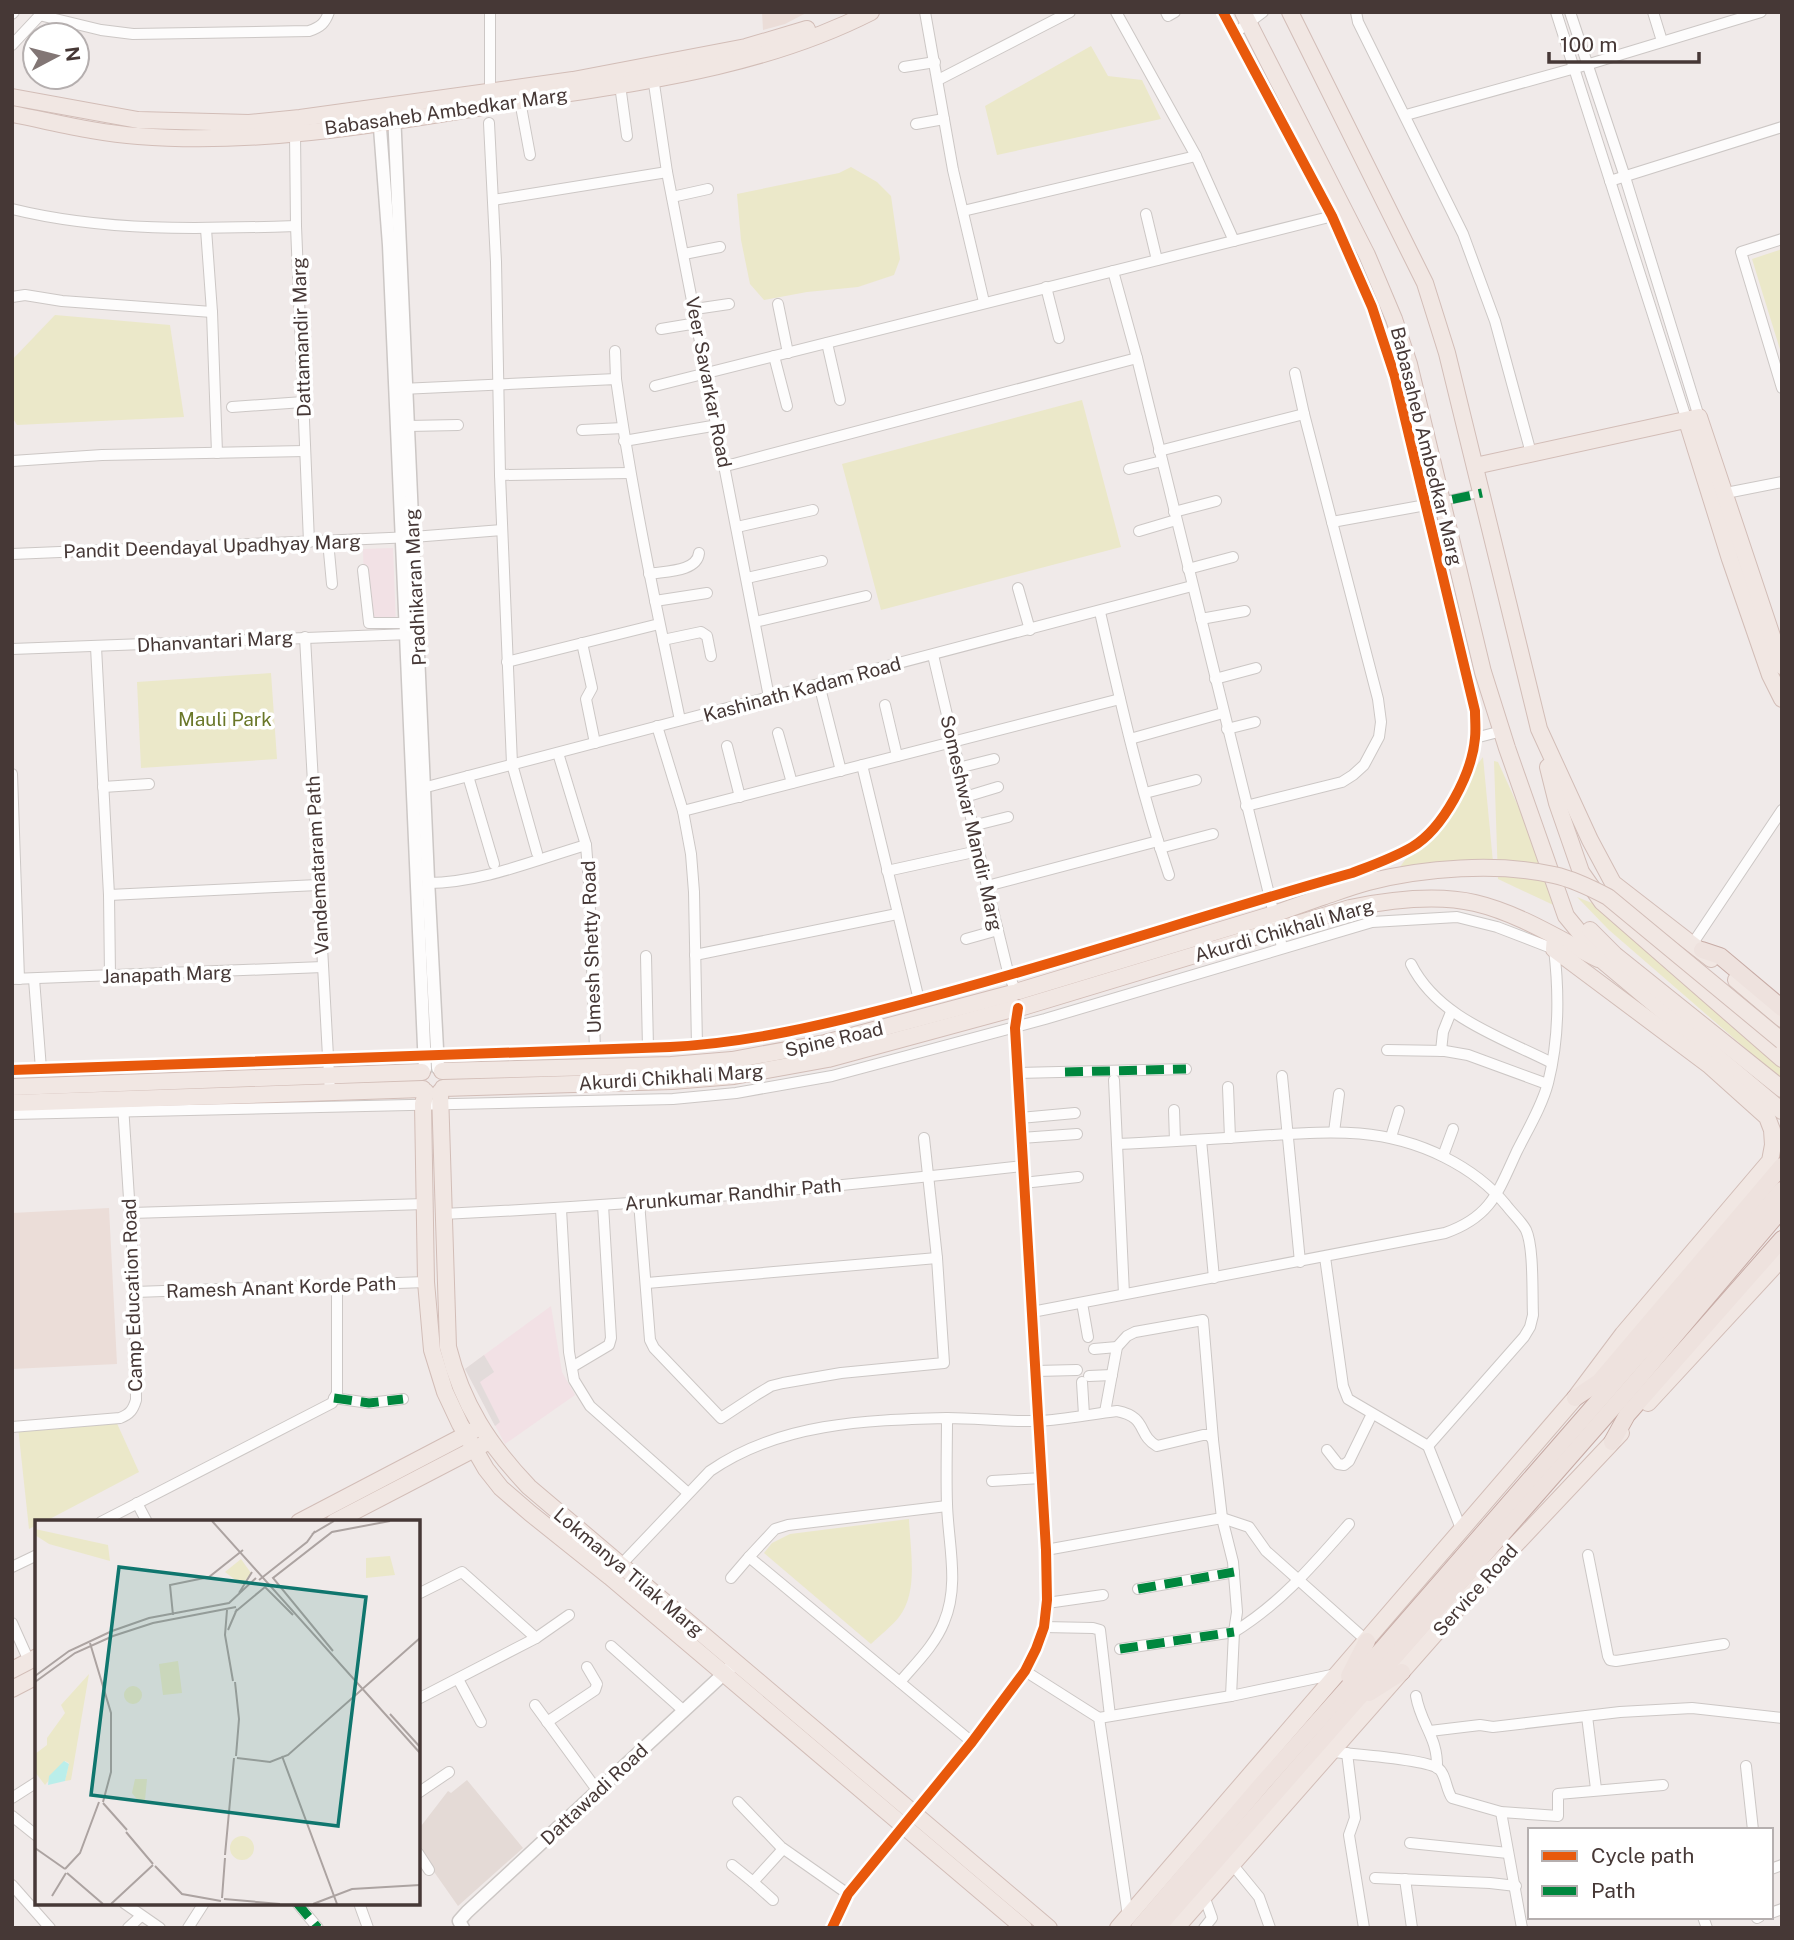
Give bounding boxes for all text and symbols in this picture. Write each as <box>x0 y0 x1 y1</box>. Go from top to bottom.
north arrow <box>21 21 91 91</box>
scale bar <box>1549 21 1700 65</box>
text: 100 m <box>1560 32 1617 57</box>
text: N <box>61 45 85 63</box>
street label: Babasaheb Ambedkar Marg <box>323 83 569 139</box>
street label: Dattamandir Marg <box>287 257 315 417</box>
street label: Veer Savarkar Road <box>682 295 736 469</box>
street label: Babasaheb Ambedkar Marg <box>1387 324 1467 568</box>
street label: Pradhikaran Marg <box>400 508 430 666</box>
street label: Pandit Deendayal Upadhyay Marg <box>63 530 361 562</box>
street label: Dhanvantari Marg <box>136 626 294 656</box>
street label: Kashinath Kadam Road <box>701 652 903 726</box>
park label: Mauli Park <box>178 708 272 730</box>
street label: Someshwar Mandir Marg <box>936 713 1008 933</box>
street label: Vandemataram Path <box>301 775 333 955</box>
street label: Umesh Shetty Road <box>577 860 605 1034</box>
street label: Akurdi Chikhali Marg <box>1192 894 1376 966</box>
street label: Janapath Marg <box>102 961 232 987</box>
street label: Spine Road <box>783 1017 885 1061</box>
street label: Akurdi Chikhali Marg <box>578 1060 764 1094</box>
street label: Arunkumar Randhir Path <box>624 1174 842 1214</box>
street label: Camp Education Road <box>118 1198 146 1392</box>
street label: Ramesh Anant Korde Path <box>165 1272 397 1302</box>
street label: Lokmanya Tilak Marg <box>550 1503 708 1641</box>
inset map <box>35 1520 420 1905</box>
street label: Service Road <box>1428 1540 1522 1640</box>
street label: Dattawadi Road <box>536 1739 652 1849</box>
legend <box>1528 1828 1773 1919</box>
text: Cycle path <box>1591 1843 1694 1868</box>
text: Path <box>1591 1878 1636 1903</box>

